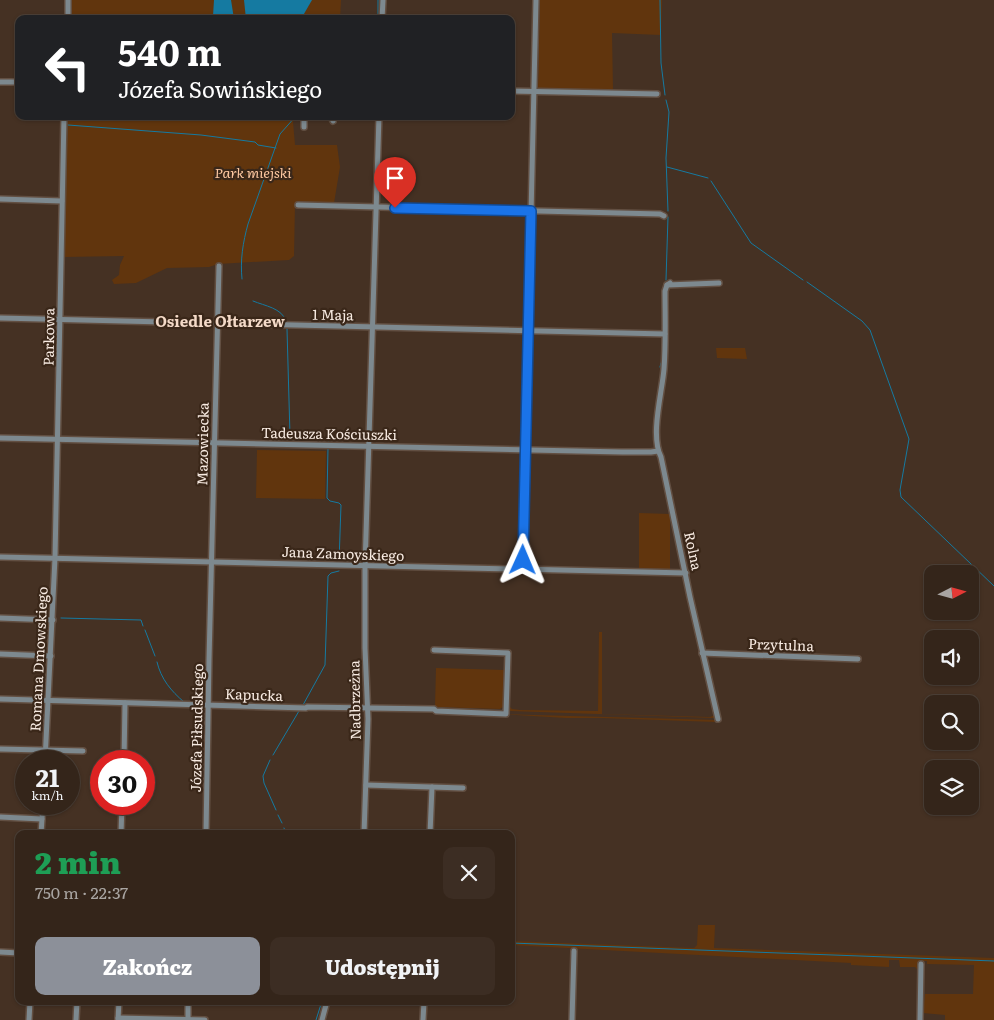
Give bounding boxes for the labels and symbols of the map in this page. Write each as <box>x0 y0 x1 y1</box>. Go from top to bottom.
pin <box>374 157 416 208</box>
park label: Park miejski <box>215 162 292 182</box>
street label: 1 Maja <box>312 304 354 324</box>
street label: Parkowa <box>37 307 59 366</box>
district label: Osiedle Ołtarzew <box>155 309 285 332</box>
street label: Mazowiecka <box>191 402 213 486</box>
street label: Tadeusza Kościuszki <box>261 422 398 444</box>
street label: Rolna <box>680 530 708 572</box>
position arrow <box>496 533 548 585</box>
street label: Jana Zamoyskiego <box>281 541 405 565</box>
north arrow <box>924 565 979 620</box>
street label: Romana Dmowskiego <box>24 586 52 732</box>
street label: Przytulna <box>748 633 815 655</box>
street label: Nadbrzeżna <box>343 660 365 740</box>
street label: Józefa Piłsudskiego <box>185 663 207 793</box>
street label: Kapucka <box>225 683 284 705</box>
speed limit sign: 30 <box>90 750 155 815</box>

